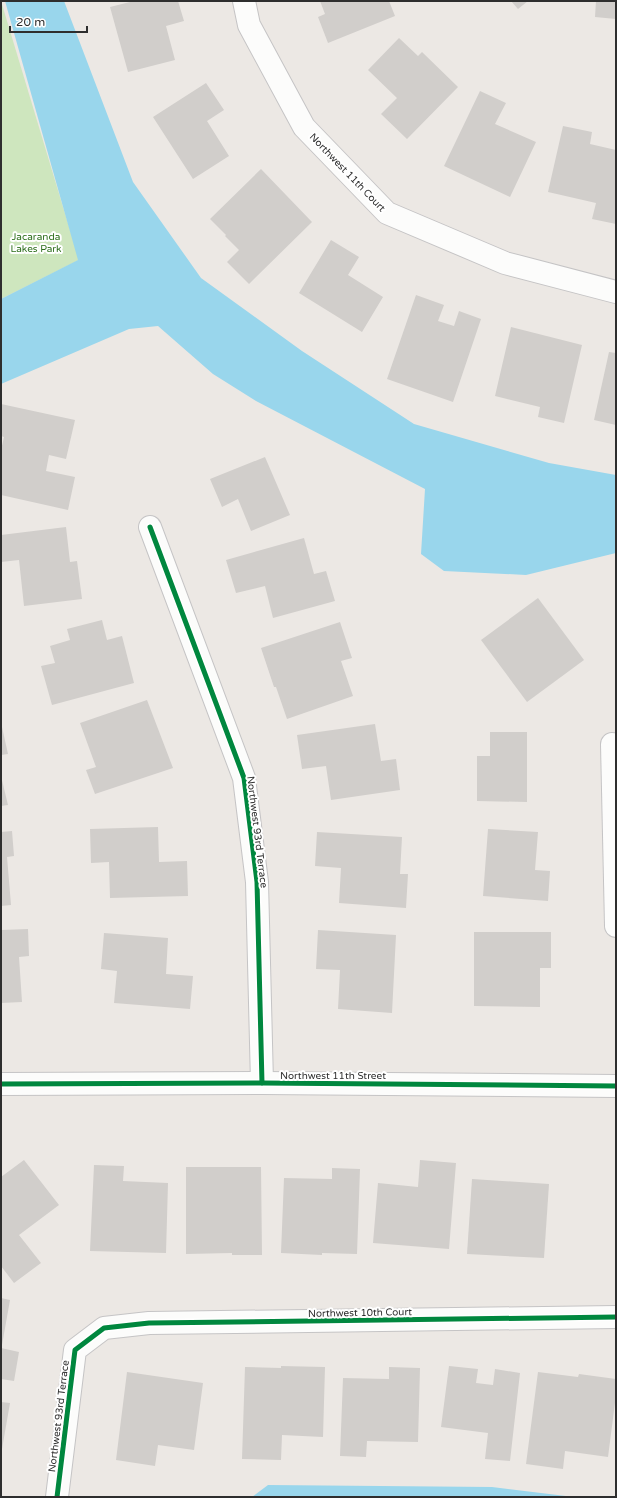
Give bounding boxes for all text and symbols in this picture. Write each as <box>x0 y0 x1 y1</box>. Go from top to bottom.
scale bar <box>10 8 87 34</box>
text: 20 m <box>16 15 45 29</box>
street label: Northwest 11th Court <box>307 131 388 214</box>
park label: Jacaranda Lakes Park <box>10 231 62 255</box>
street label: Northwest 93rd Terrace <box>244 775 270 889</box>
street label: Northwest 11th Street <box>280 1070 386 1082</box>
street label: Northwest 10th Court <box>308 1306 412 1320</box>
street label: Northwest 93rd Terrace <box>46 1359 72 1473</box>

